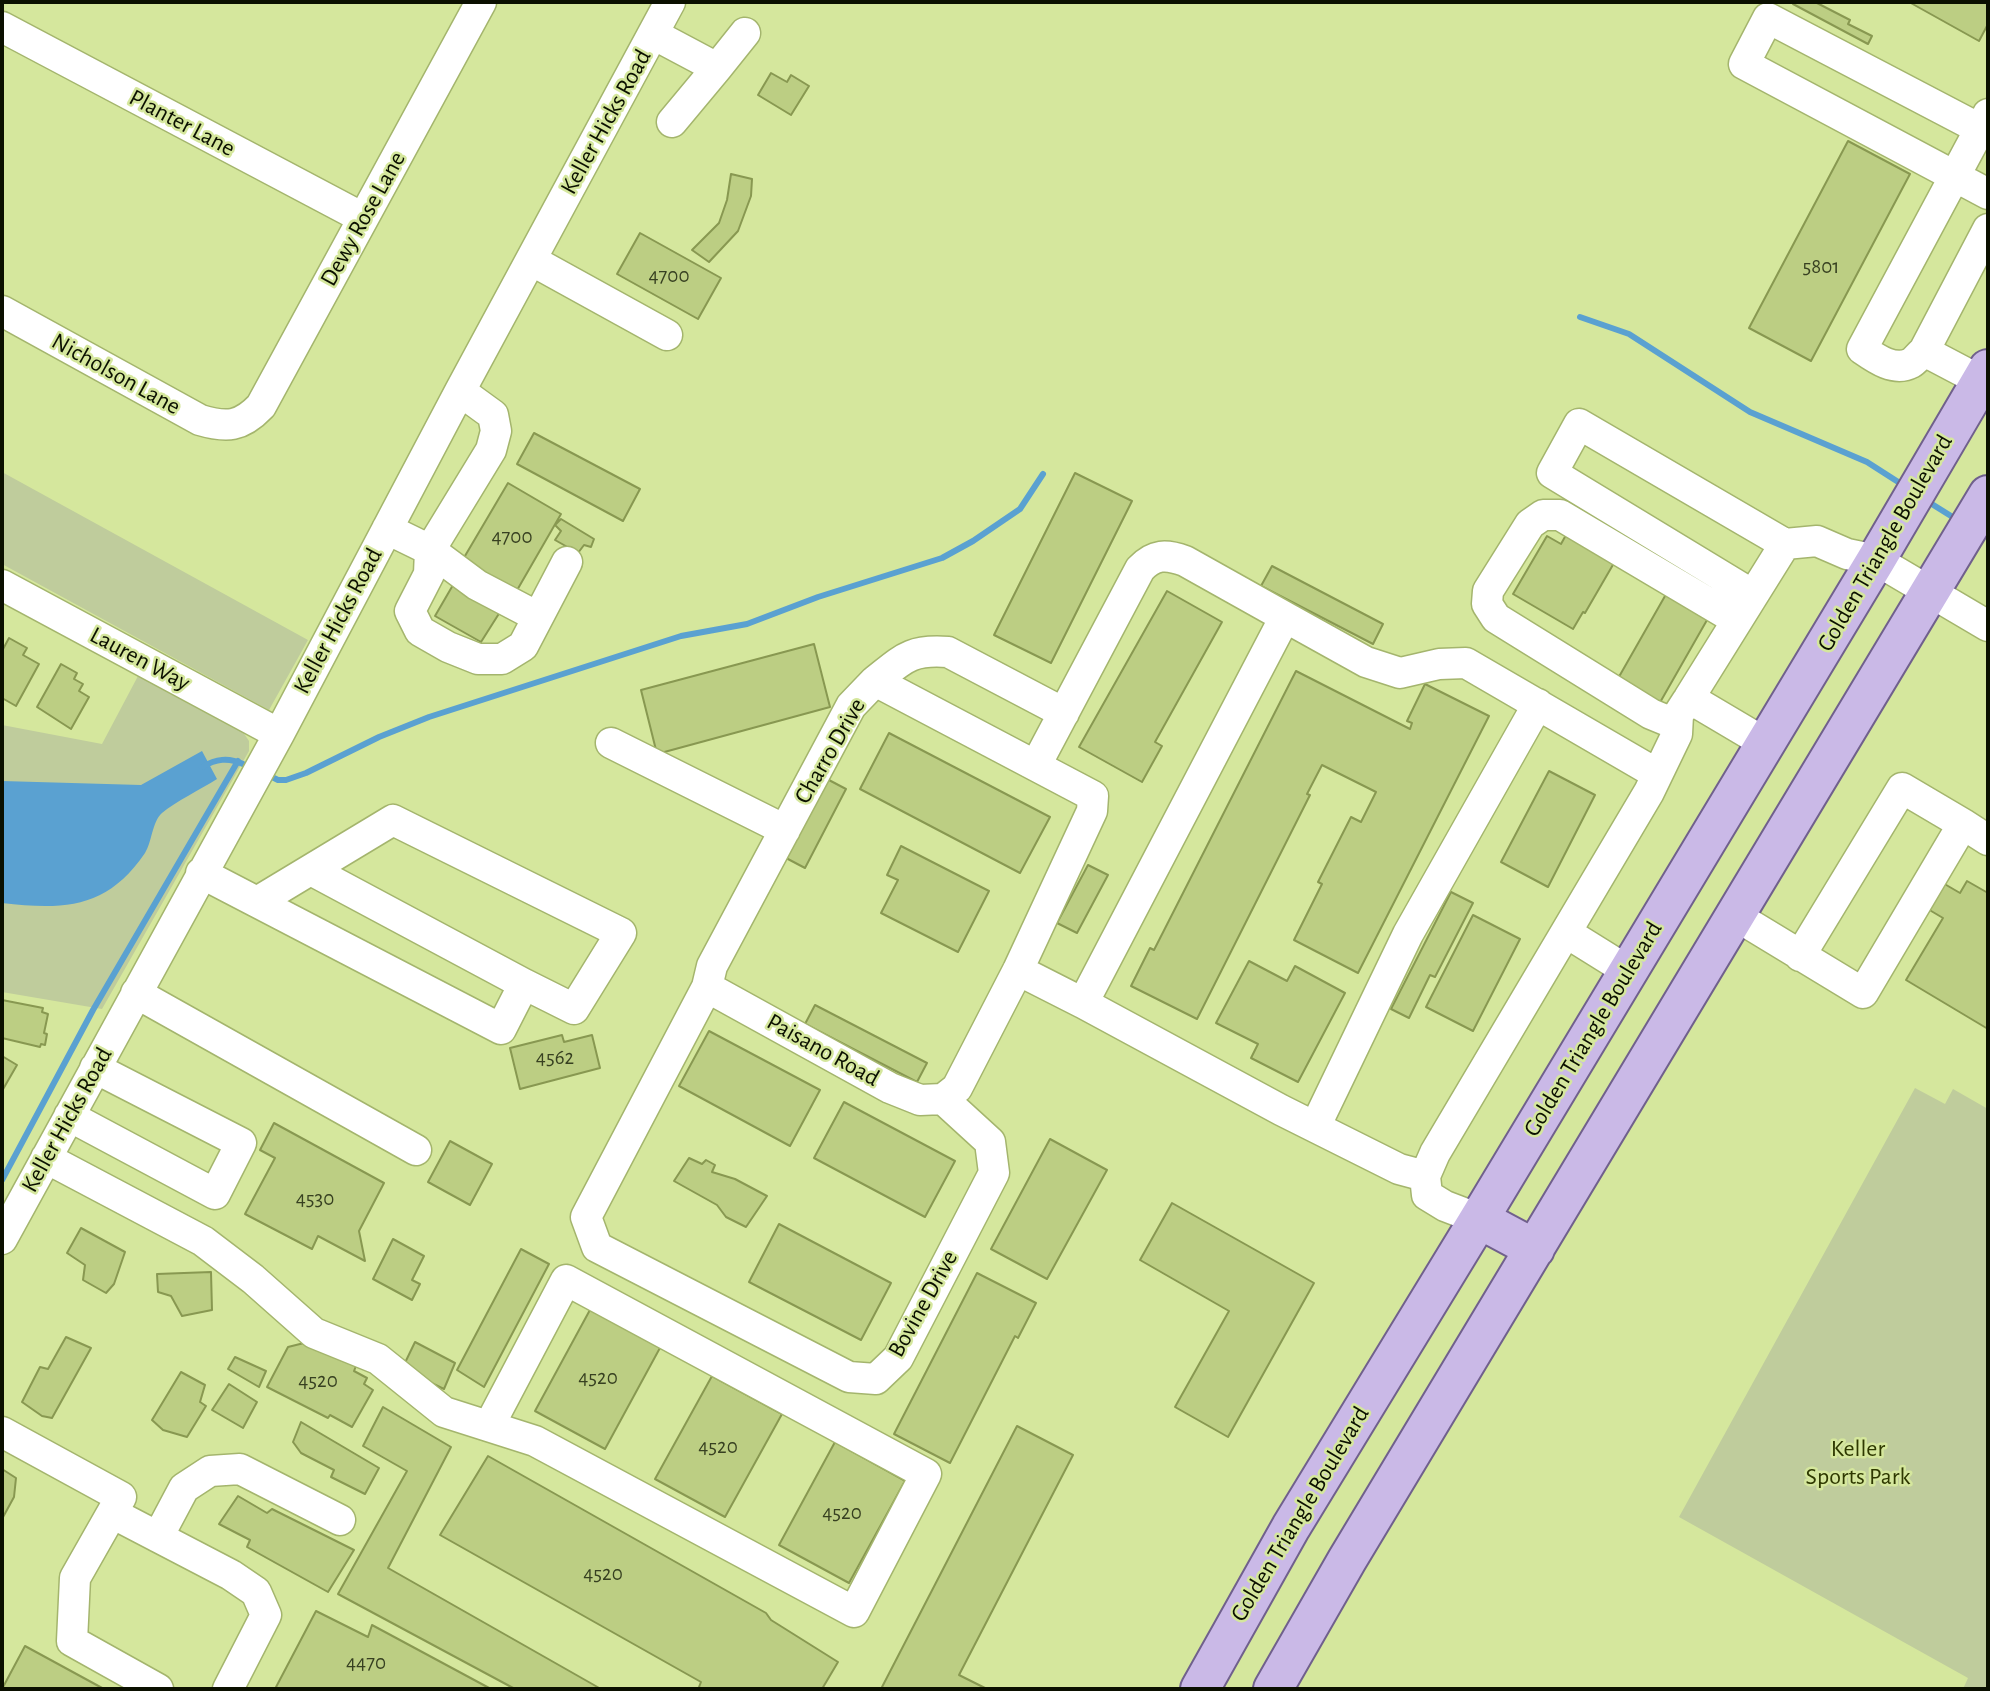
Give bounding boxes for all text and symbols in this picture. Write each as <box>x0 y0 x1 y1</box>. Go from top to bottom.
street label: Keller Hicks Road <box>554 44 658 200</box>
street label: Planter Lane <box>124 83 240 163</box>
street label: Dewy Rose Lane <box>314 147 412 291</box>
house number: 5801 <box>1802 254 1840 280</box>
house number: 4700 <box>648 263 690 289</box>
street label: Nicholson Lane <box>47 327 185 421</box>
street label: Golden Triangle Boulevard <box>1811 429 1959 657</box>
house number: 4700 <box>491 524 533 550</box>
street label: Keller Hicks Road <box>287 543 389 699</box>
street label: Lauren Way <box>85 621 195 697</box>
street label: Charro Drive <box>788 693 872 809</box>
street label: Golden Triangle Boulevard <box>1517 916 1669 1142</box>
street label: Paisano Road <box>762 1007 884 1093</box>
street label: Keller Hicks Road <box>15 1042 119 1198</box>
house number: 4562 <box>536 1045 574 1071</box>
house number: 4530 <box>296 1186 334 1212</box>
street label: Bovine Drive <box>882 1246 964 1362</box>
house number: 4520 <box>578 1365 618 1391</box>
house number: 4520 <box>298 1368 338 1394</box>
street label: Golden Triangle Boulevard <box>1224 1401 1376 1627</box>
house number: 4520 <box>698 1434 738 1460</box>
park label: Keller Sports Park <box>1806 1435 1910 1491</box>
house number: 4520 <box>822 1500 862 1526</box>
house number: 4520 <box>583 1561 623 1587</box>
house number: 4470 <box>346 1650 386 1676</box>

